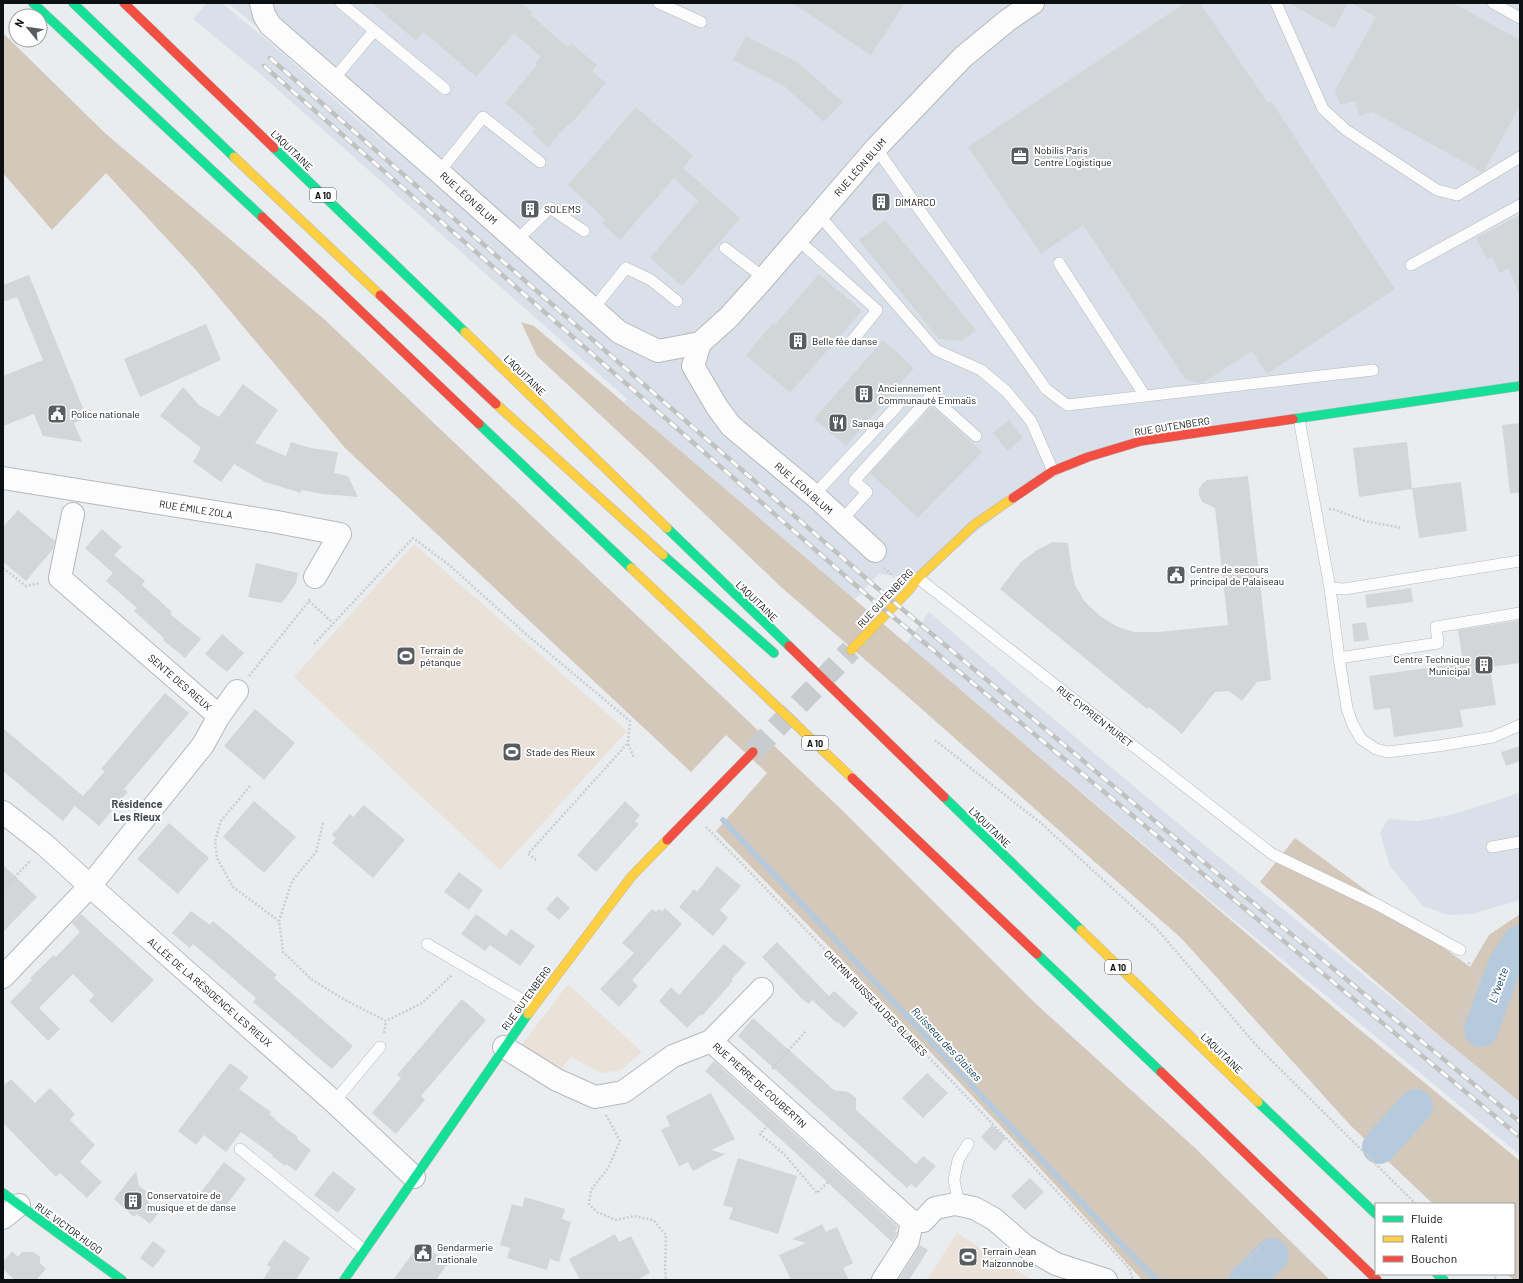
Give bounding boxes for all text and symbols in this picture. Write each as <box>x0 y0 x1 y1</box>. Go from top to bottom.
north arrow <box>8 8 48 48</box>
text: N <box>11 17 26 29</box>
street label: L'AQUITAINE <box>269 127 315 173</box>
street label: RUE LÉON BLUM <box>832 136 888 198</box>
place label: Nobilis Paris Centre Logistique <box>1034 144 1112 168</box>
office icon: Nobilis Paris Centre Logistique <box>1009 145 1031 167</box>
street label: RUE LÉON BLUM <box>438 169 500 227</box>
road number: A 10 <box>310 188 336 202</box>
building icon: DIMARCO <box>870 191 892 213</box>
place label: DIMARCO <box>895 196 935 208</box>
building icon: SOLEMS <box>519 198 541 220</box>
place label: SOLEMS <box>544 203 581 215</box>
building icon: Belle fée danse <box>787 330 809 352</box>
place label: Belle fée danse <box>812 335 877 347</box>
street label: L'AQUITAINE <box>502 352 548 398</box>
place label: Anciennement Communauté Emmaüs <box>878 382 976 406</box>
building icon: Anciennement Communauté Emmaüs <box>853 383 875 405</box>
public building icon: Police nationale <box>46 403 68 425</box>
place label: Police nationale <box>71 408 140 420</box>
restaurant icon: Sanaga <box>827 412 849 434</box>
street label: RUE GUTENBERG <box>1133 414 1211 438</box>
place label: Sanaga <box>852 417 884 429</box>
street label: RUE LÉON BLUM <box>773 460 835 516</box>
street label: RUE ÉMILE ZOLA <box>158 497 234 521</box>
place label: Centre de secours principal de Palaiseau <box>1190 563 1284 587</box>
public building icon: Centre de secours principal de Palaiseau <box>1165 564 1187 586</box>
street label: RUE GUTENBERG <box>855 566 915 630</box>
street label: L'AQUITAINE <box>734 578 780 624</box>
place label: Terrain de pétanque <box>420 644 463 668</box>
sports icon: Terrain de pétanque <box>395 645 417 667</box>
street label: SENTE DES RIEUX <box>146 651 214 713</box>
place label: Centre Technique Municipal <box>1394 653 1470 677</box>
building icon: Centre Technique Municipal <box>1473 654 1495 676</box>
street label: RUE CYPRIEN MURET <box>1055 683 1136 750</box>
road number: A 10 <box>802 736 828 750</box>
sports icon: Stade des Rieux <box>501 741 523 763</box>
place label: Stade des Rieux <box>526 746 595 758</box>
district label: Résidence Les Rieux <box>112 797 162 823</box>
street label: L'AQUITAINE <box>967 804 1013 850</box>
street label: ALLÉE DE LA RÉSIDENCE LES RIEUX <box>146 935 275 1049</box>
street label: CHEMIN RUISSEAU DES GLAISES <box>822 947 930 1059</box>
road number: A 10 <box>1105 960 1131 974</box>
street label: RUE GUTENBERG <box>499 964 553 1032</box>
water label: L'Yvette <box>1486 965 1510 1004</box>
water label: Ruisseau des Glaises <box>909 1004 985 1084</box>
street label: L'AQUITAINE <box>1199 1030 1245 1076</box>
street label: RUE PIERRE DE COUBERTIN <box>711 1040 809 1130</box>
place label: Conservatoire de musique et de danse <box>147 1189 236 1213</box>
building icon: Conservatoire de musique et de danse <box>122 1190 144 1212</box>
street label: RUE VICTOR HUGO <box>33 1200 105 1256</box>
legend <box>1375 1203 1515 1275</box>
text: Fluide <box>1411 1211 1443 1225</box>
text: Ralenti <box>1411 1231 1448 1245</box>
place label: Gendarmerie nationale <box>437 1241 493 1265</box>
public building icon: Gendarmerie nationale <box>412 1242 434 1264</box>
place label: Terrain Jean Maizonnobe <box>982 1245 1036 1269</box>
sports icon: Terrain Jean Maizonnobe <box>957 1246 979 1268</box>
text: Bouchon <box>1411 1251 1457 1265</box>

